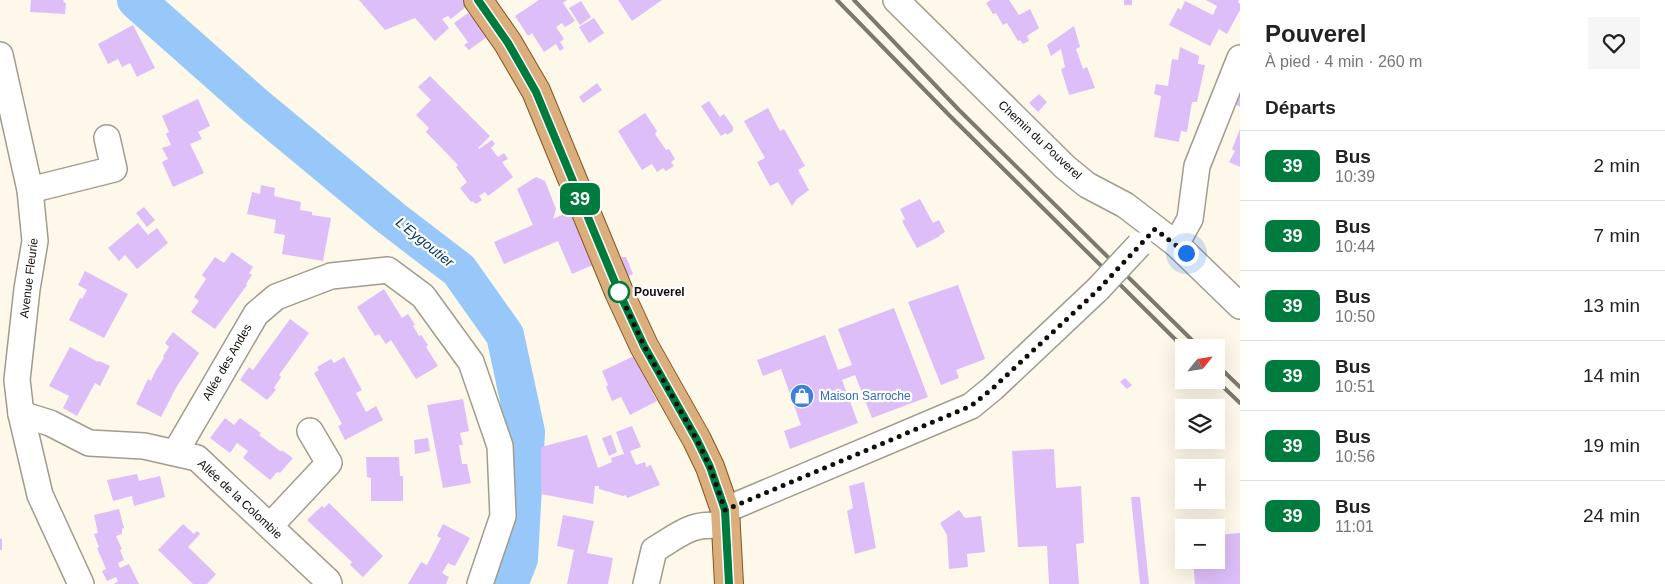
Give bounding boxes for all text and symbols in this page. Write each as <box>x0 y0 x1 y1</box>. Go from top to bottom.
button: heart <box>1588 17 1640 69</box>
text: Pouverel <box>1265 20 1366 47</box>
text: À pied · 4 min · 260 m <box>1265 53 1422 70</box>
text: Départs <box>1265 97 1336 118</box>
street label: Chemin du Pouverel <box>995 98 1085 182</box>
text: Bus <box>1335 146 1371 167</box>
text: 2 min <box>1594 155 1640 176</box>
text: 39 <box>1282 156 1303 176</box>
text: 10:39 <box>1335 168 1375 185</box>
line badge: 39 <box>558 183 602 215</box>
text: 39 <box>570 189 590 209</box>
water label: L'Eygoutier <box>393 214 458 271</box>
text: Bus <box>1335 216 1371 237</box>
text: 7 min <box>1594 225 1640 246</box>
text: 39 <box>1282 226 1303 246</box>
street label: Avenue Fleurie <box>17 237 41 319</box>
text: 10:44 <box>1335 238 1375 255</box>
your location <box>1174 241 1199 266</box>
marker: Pouverel <box>608 281 630 303</box>
place label: Pouverel <box>634 285 685 299</box>
text: Bus <box>1335 286 1371 307</box>
text: 13 min <box>1583 295 1640 316</box>
text: 39 <box>1282 296 1303 316</box>
text: 10:50 <box>1335 308 1375 325</box>
street label: Allée des Andes <box>199 321 255 403</box>
north arrow <box>1175 339 1225 389</box>
map controls <box>1175 339 1225 569</box>
text: Bus <box>1335 356 1371 377</box>
text: 14 min <box>1583 365 1640 386</box>
text: 39 <box>1282 366 1303 386</box>
text: 10:51 <box>1335 378 1375 395</box>
shop icon: Maison Sarroche <box>789 383 815 409</box>
place label: Maison Sarroche <box>820 389 911 403</box>
button: layers <box>1175 399 1225 449</box>
text: Bus <box>1335 426 1371 447</box>
text: 19 min <box>1583 435 1640 456</box>
text: 39 <box>1282 436 1303 456</box>
text: 10:56 <box>1335 448 1375 465</box>
street label: Allée de la Colombie <box>195 456 285 542</box>
button: + <box>1175 459 1225 509</box>
text: Bus <box>1335 496 1371 517</box>
text: 24 min <box>1583 505 1640 526</box>
text: 39 <box>1282 506 1303 526</box>
text: 11:01 <box>1335 518 1374 535</box>
button: − <box>1175 519 1225 569</box>

